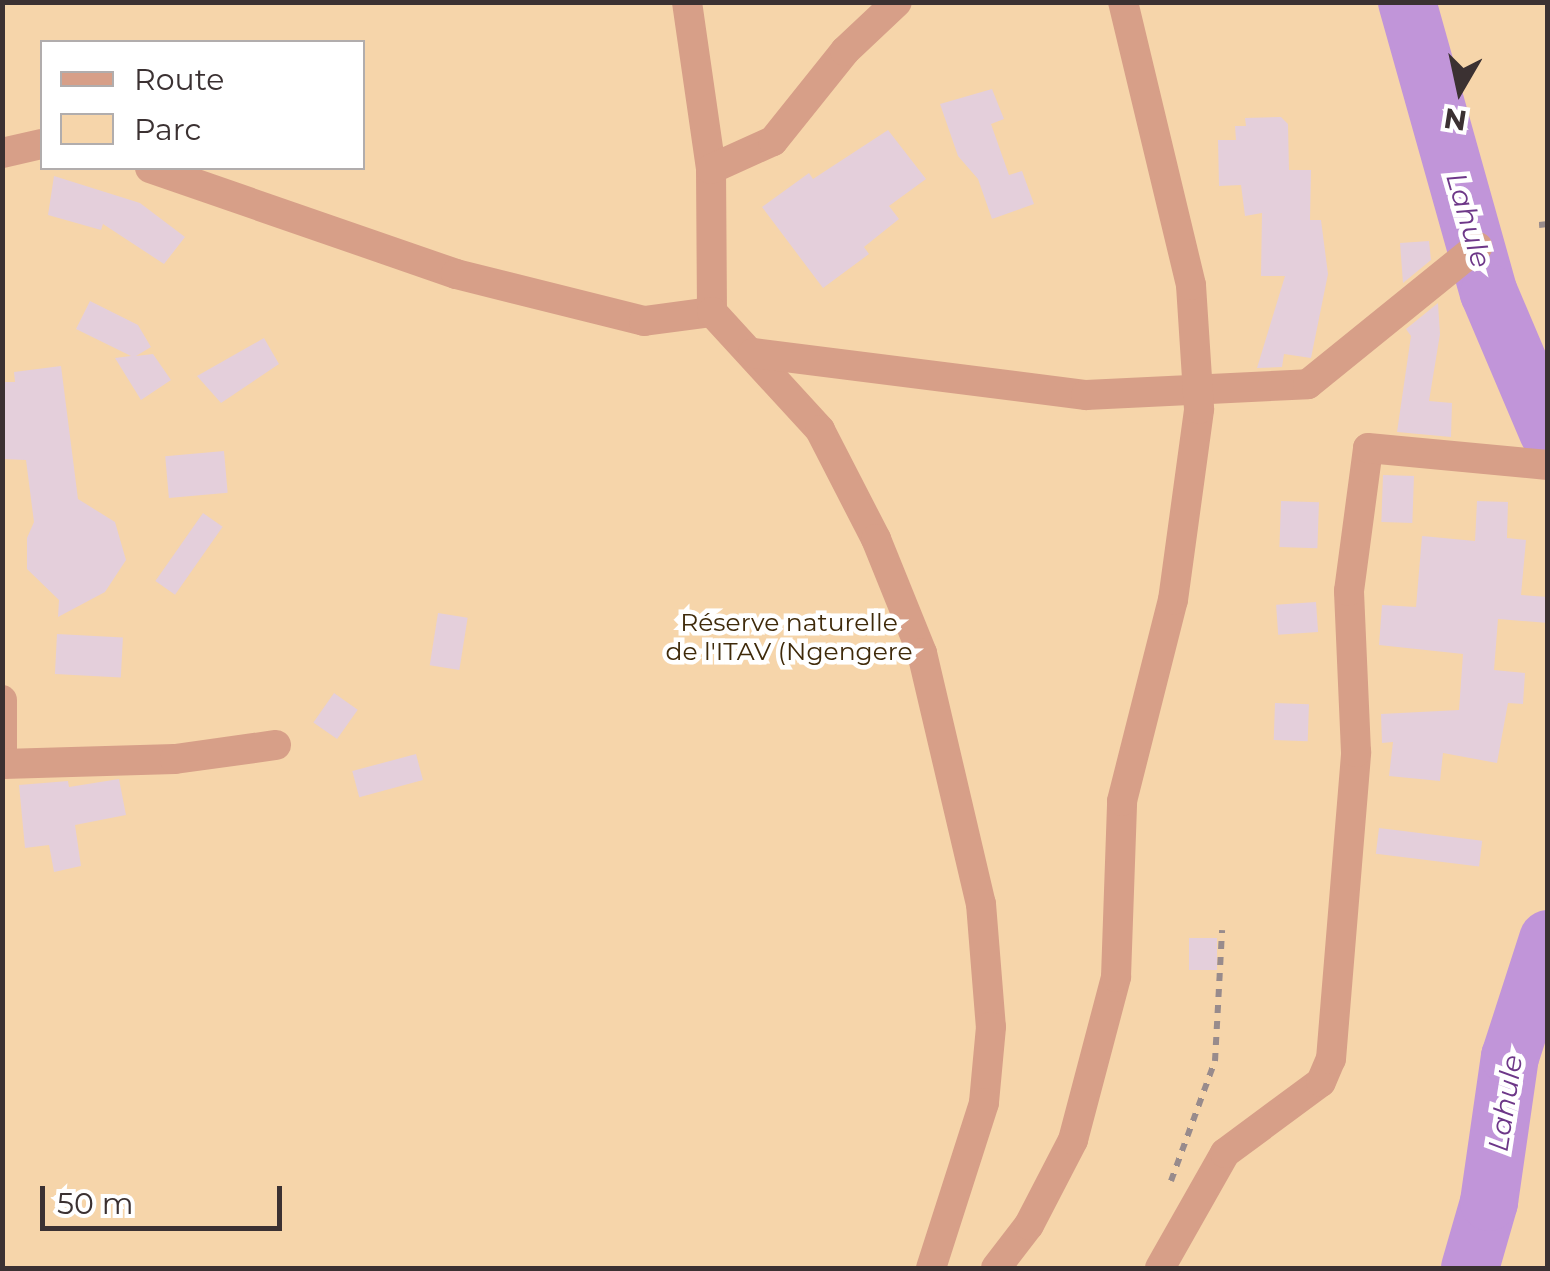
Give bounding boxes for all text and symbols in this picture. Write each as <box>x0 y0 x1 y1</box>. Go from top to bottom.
legend <box>40 40 365 170</box>
north arrow <box>1410 40 1510 140</box>
text: Route <box>134 61 224 98</box>
text: N <box>1441 101 1469 138</box>
text: Parc <box>134 111 201 148</box>
water label: Lahule <box>1439 169 1499 271</box>
park label: Réserve naturelle de l'ITAV (Ngengere <box>665 608 913 667</box>
water label: Lahule <box>1481 1052 1529 1154</box>
scale bar <box>45 1166 288 1228</box>
text: 50 m <box>57 1185 134 1222</box>

